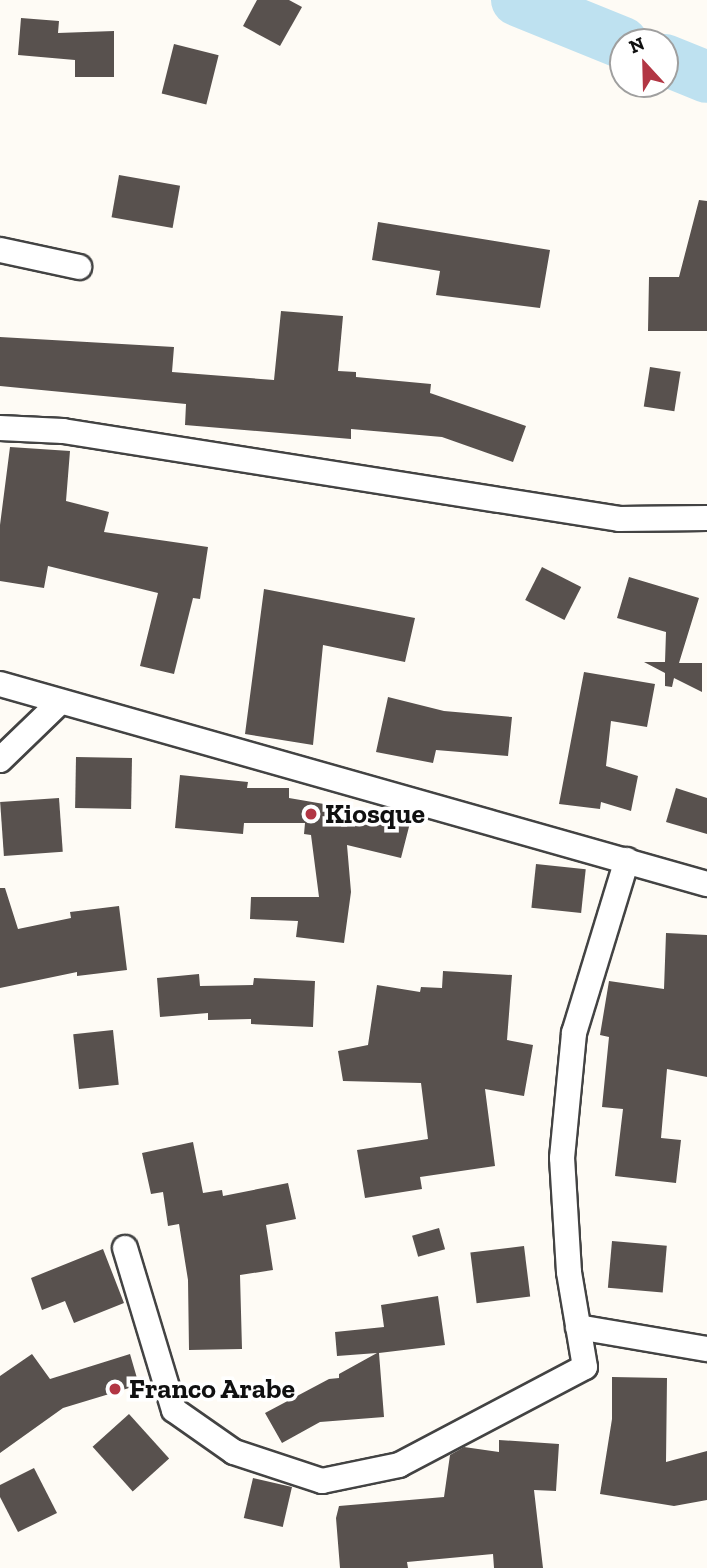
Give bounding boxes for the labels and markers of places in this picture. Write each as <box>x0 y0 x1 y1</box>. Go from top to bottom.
place label: Kiosque <box>325 797 425 831</box>
marker: Kiosque <box>303 806 319 822</box>
place label: Franco Arabe <box>129 1372 296 1406</box>
marker: Franco Arabe <box>107 1381 123 1397</box>

